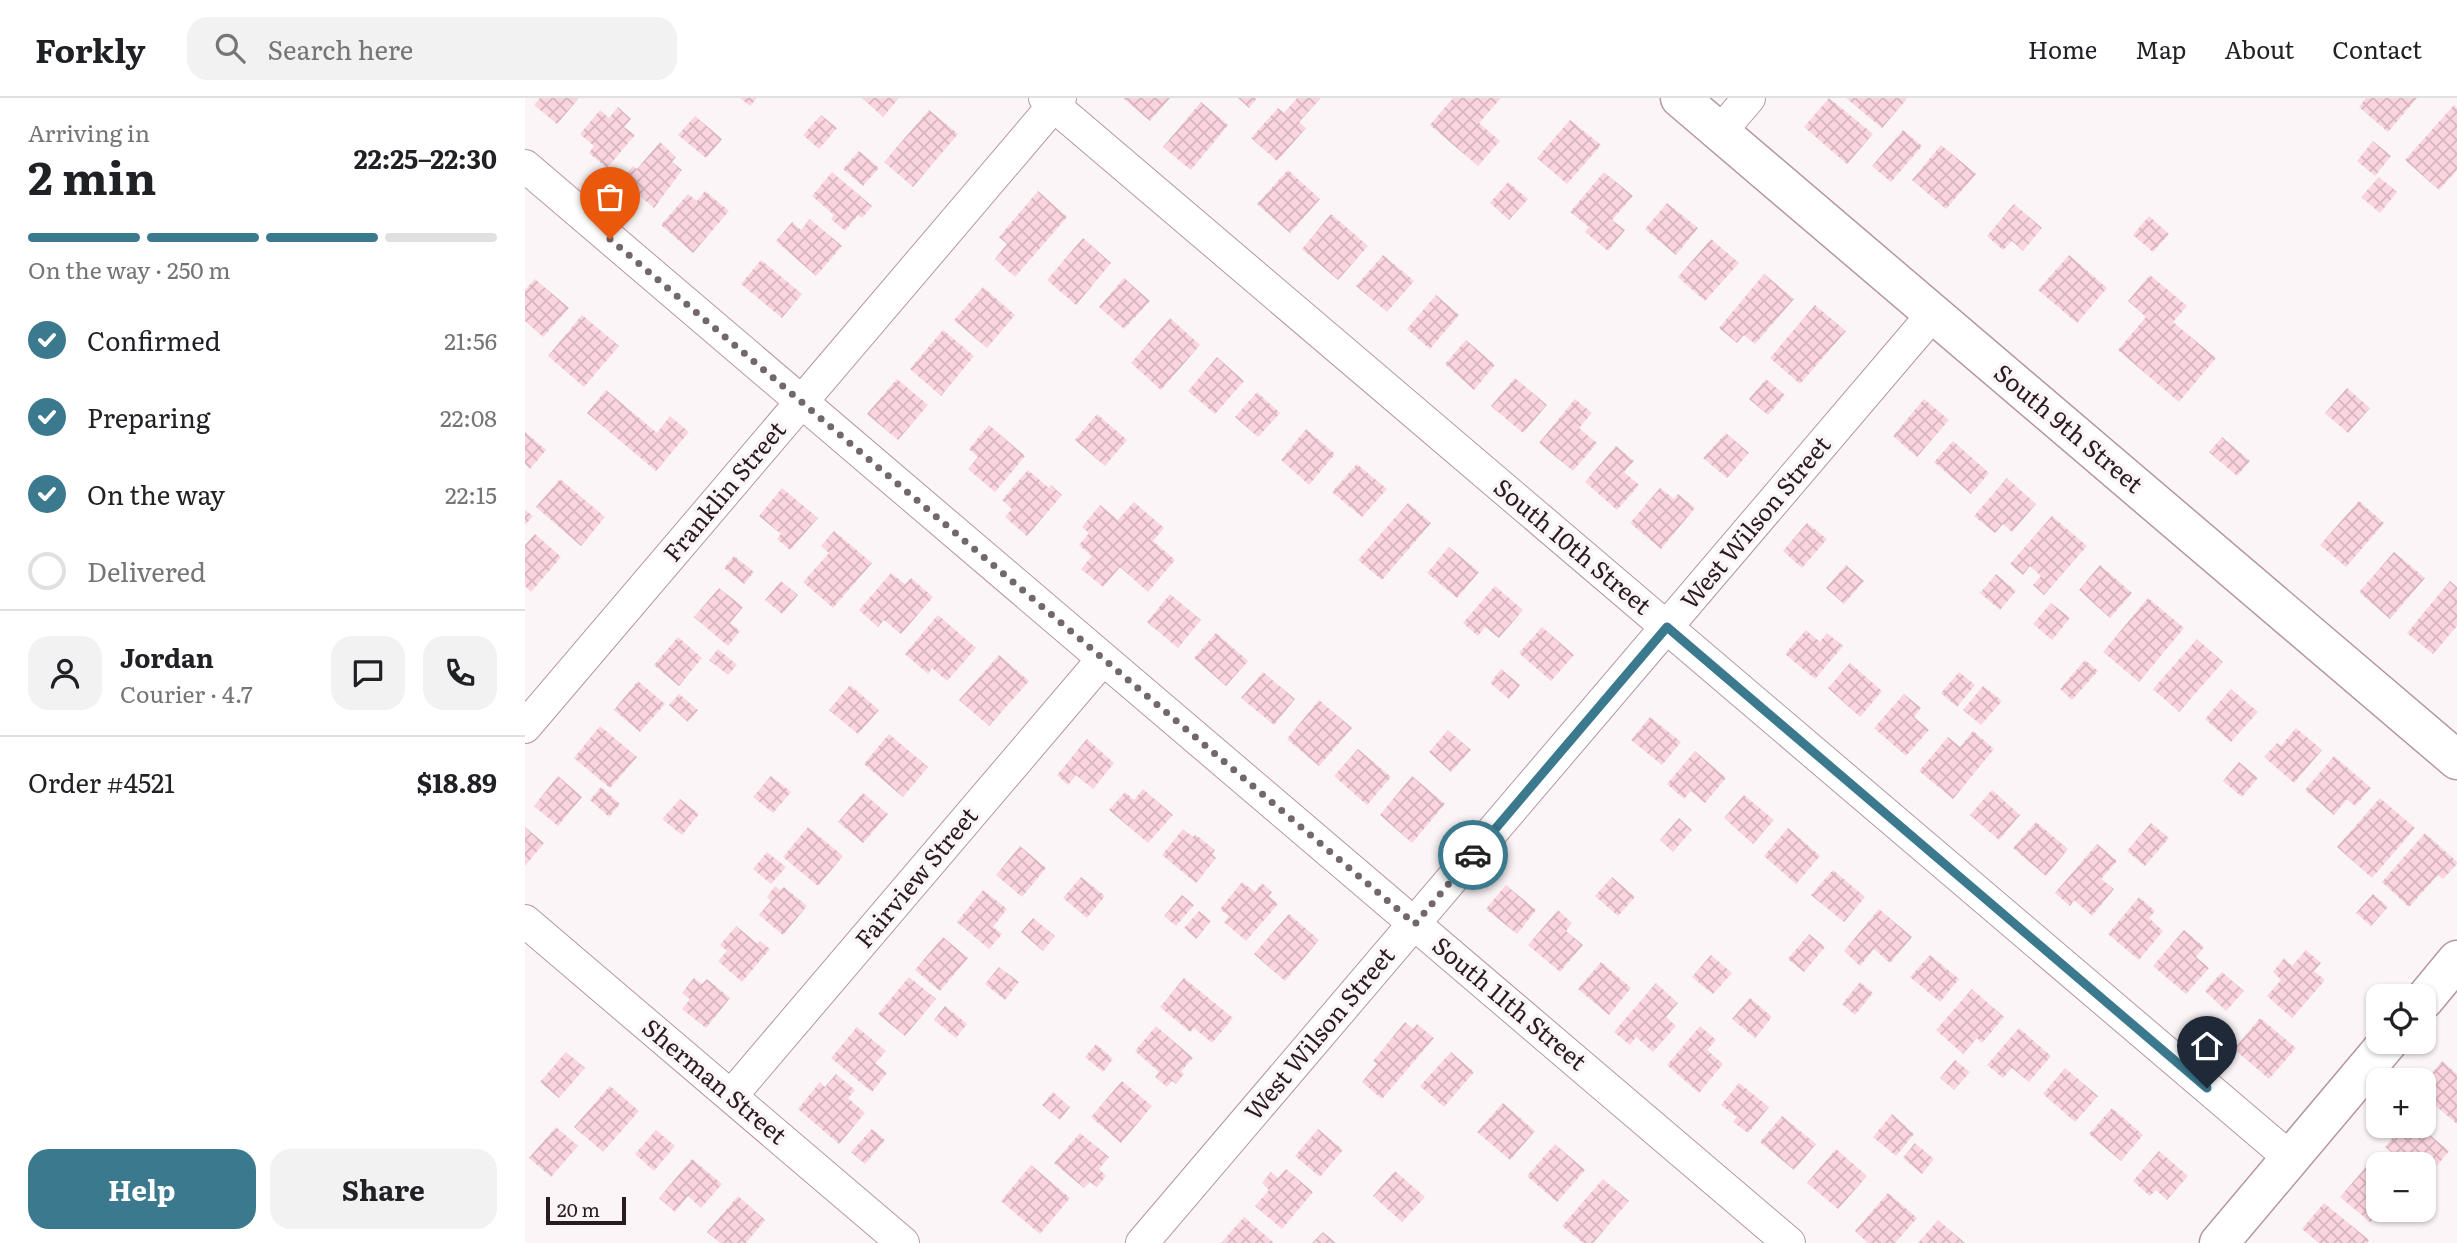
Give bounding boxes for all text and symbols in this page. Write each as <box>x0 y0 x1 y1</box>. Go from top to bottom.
search box <box>187 17 677 80</box>
text: Forkly <box>35 24 145 73</box>
icon: search <box>211 29 249 67</box>
text: Search here <box>267 29 413 68</box>
text: Home <box>2028 31 2097 66</box>
text: Map <box>2135 31 2186 66</box>
text: About <box>2224 31 2294 66</box>
text: Contact <box>2332 31 2422 66</box>
text: Arriving in <box>28 115 150 149</box>
text: 22:25–22:30 <box>354 138 497 177</box>
text: 2 min <box>28 141 157 209</box>
pin <box>580 167 640 239</box>
icon: bag <box>591 178 629 216</box>
text: On the way · 250 m <box>28 252 231 286</box>
text: Confirmed <box>87 320 221 359</box>
icon: check <box>28 321 66 359</box>
text: 21:56 <box>444 323 497 357</box>
street label: South 9th Street <box>1988 354 2152 500</box>
text: Preparing <box>87 397 210 436</box>
icon: check <box>28 398 66 436</box>
text: 22:08 <box>440 400 497 434</box>
street label: Franklin Street <box>654 412 793 568</box>
street label: West Wilson Street <box>1671 427 1837 616</box>
street label: South 10th Street <box>1487 469 1660 622</box>
text: On the way <box>87 474 225 513</box>
icon: check <box>28 475 66 513</box>
text: 22:15 <box>445 477 497 511</box>
text: Delivered <box>87 551 206 590</box>
button: person <box>28 636 102 710</box>
button: chat <box>331 636 405 710</box>
button: phone <box>423 636 497 710</box>
text: Jordan <box>120 637 214 676</box>
text: Courier · 4.7 <box>120 676 253 710</box>
text: Order #4521 <box>28 762 175 801</box>
text: $18.89 <box>417 762 497 801</box>
street label: Fairview Street <box>846 798 985 955</box>
courier <box>1438 820 1508 890</box>
icon: car <box>1454 836 1492 874</box>
street label: South 11th Street <box>1426 927 1596 1077</box>
street label: West Wilson Street <box>1235 938 1401 1127</box>
map controls <box>2366 984 2436 1222</box>
button: locate <box>2366 984 2436 1054</box>
street label: Sherman Street <box>636 1009 796 1151</box>
pin <box>2177 1016 2237 1088</box>
icon: home <box>2188 1027 2226 1065</box>
button: + <box>2366 1068 2436 1138</box>
button: Help <box>28 1149 256 1229</box>
button: Share <box>270 1149 497 1229</box>
button: − <box>2366 1152 2436 1222</box>
scale bar <box>546 1194 627 1226</box>
text: 20 m <box>557 1195 600 1223</box>

